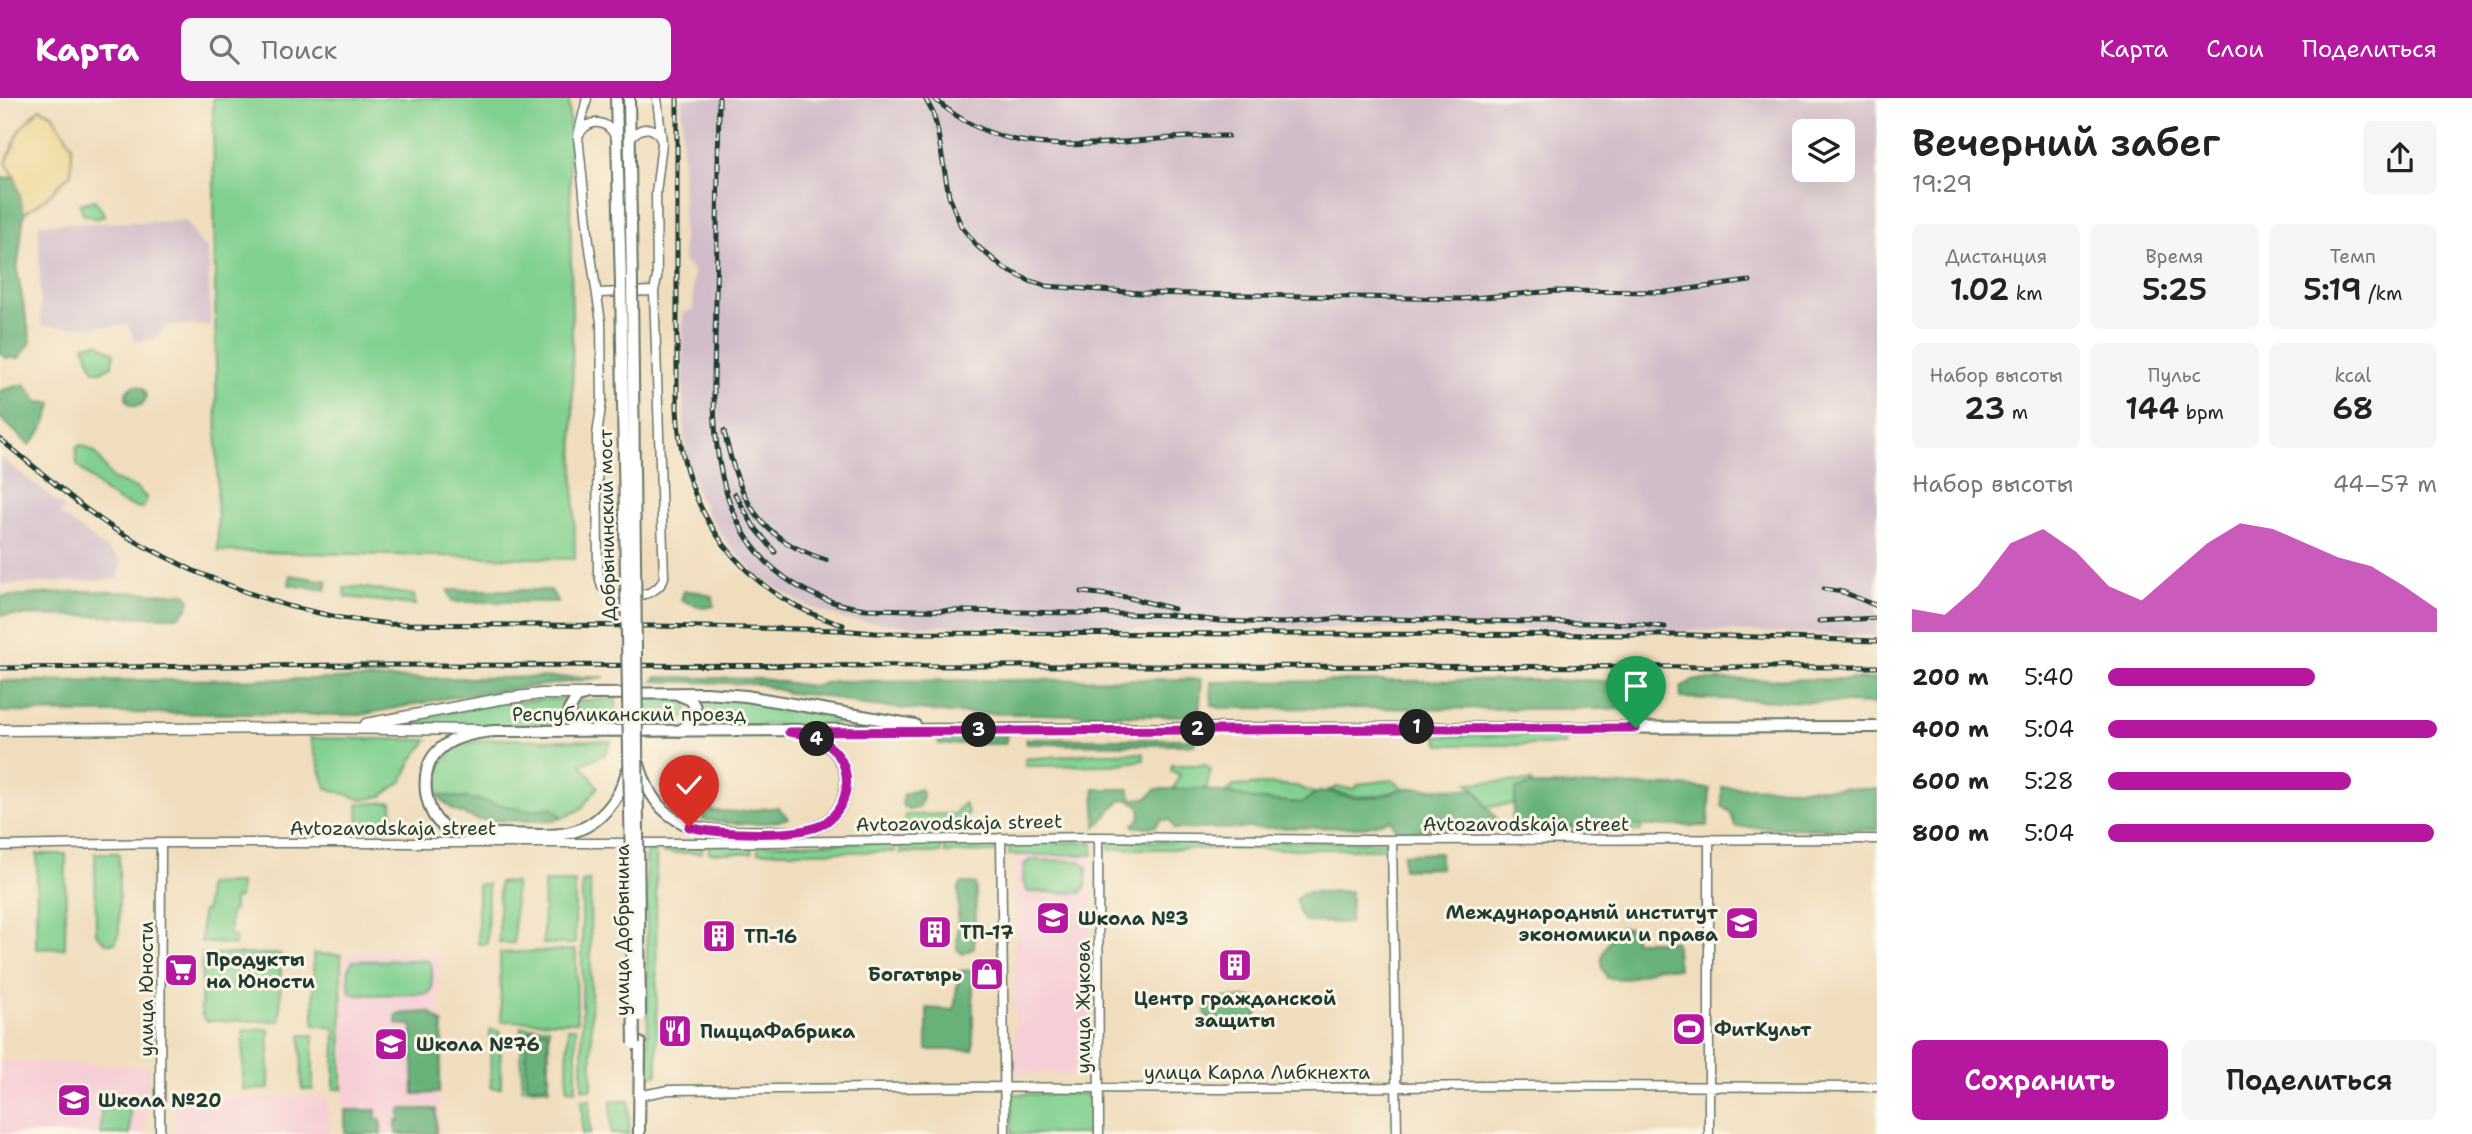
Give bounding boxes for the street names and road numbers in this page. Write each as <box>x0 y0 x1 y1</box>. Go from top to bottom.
street label: Добрынинский мост <box>593 429 621 621</box>
street label: Республиканский проезд <box>512 702 746 727</box>
street label: Avtozavodskaja street <box>855 809 1063 837</box>
street label: Avtozavodskaja street <box>1423 812 1629 837</box>
street label: Avtozavodskaja street <box>290 816 496 841</box>
street label: улица Добрынина <box>610 844 635 1016</box>
street label: улица Юности <box>134 921 159 1057</box>
street label: улица Жукова <box>1071 940 1096 1074</box>
street label: улица Карла Либкнехта <box>1144 1060 1370 1085</box>

